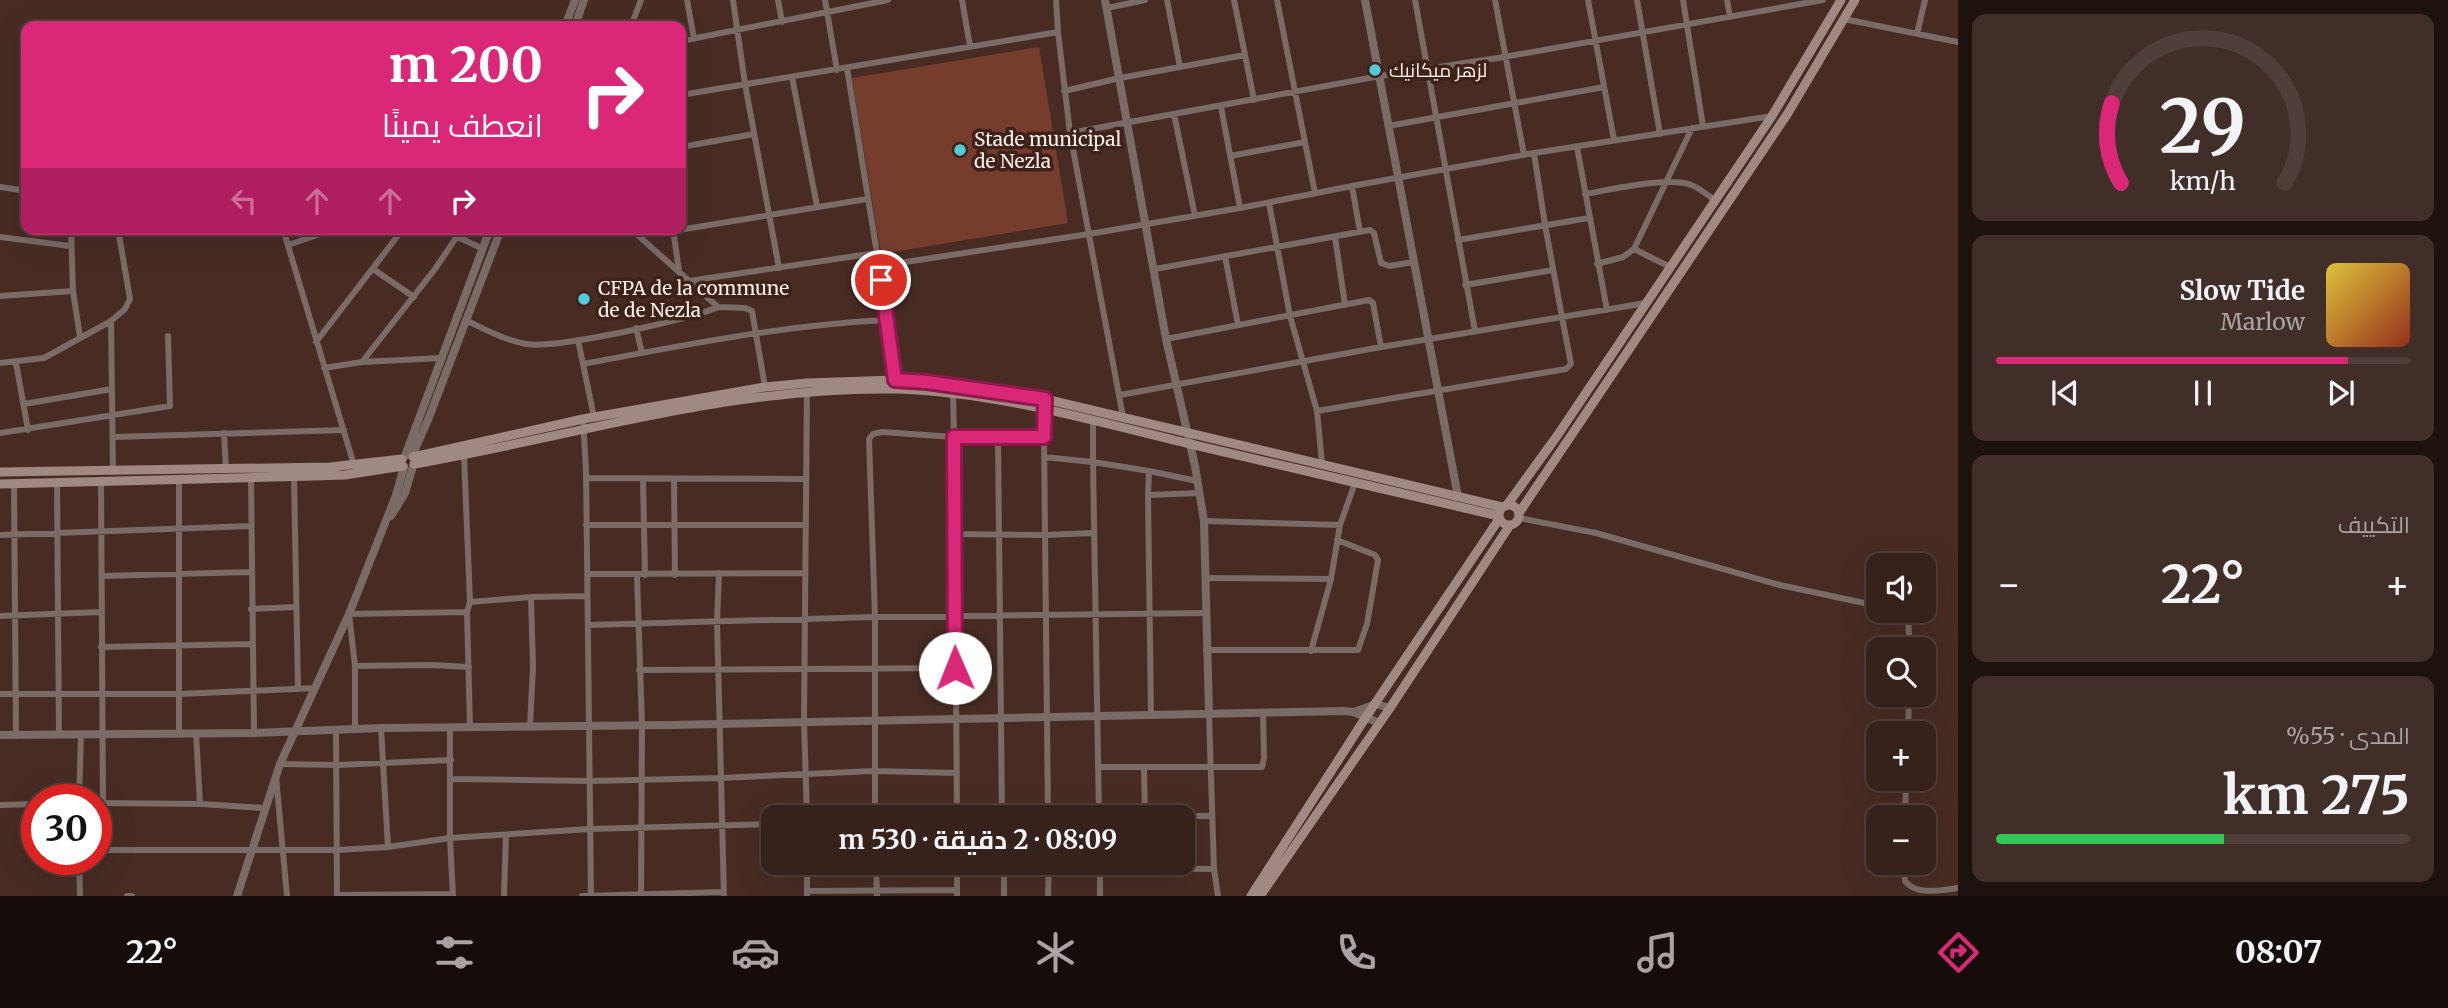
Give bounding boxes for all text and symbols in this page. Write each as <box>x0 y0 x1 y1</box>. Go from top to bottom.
text: 200 m <box>389 34 543 95</box>
icon: right <box>567 49 658 140</box>
place label: لزهر ميكانيك <box>1389 58 1487 82</box>
marker: لزهر ميكانيك <box>1367 62 1383 78</box>
text: 29 <box>2160 82 2246 174</box>
text: انعطف يمينًا <box>382 106 543 146</box>
place label: Stade municipal de Nezla <box>974 127 1122 173</box>
marker: Stade municipal de Nezla <box>952 142 968 158</box>
text: km/h <box>2170 165 2236 197</box>
icon: left <box>225 182 263 220</box>
icon: ahead <box>298 182 336 220</box>
icon: ahead <box>371 182 409 220</box>
icon: right <box>444 182 482 220</box>
pin <box>851 250 911 310</box>
icon: arrive <box>862 261 900 299</box>
text: Slow Tide <box>2179 274 2305 307</box>
place label: CFPA de la commune de de Nezla <box>598 276 789 322</box>
marker: CFPA de la commune de de Nezla <box>576 291 592 307</box>
text: Marlow <box>2220 307 2305 336</box>
icon: previous <box>2046 374 2084 412</box>
icon: pause <box>2184 374 2222 412</box>
icon: next <box>2322 374 2360 412</box>
text: التكييف <box>2338 510 2410 539</box>
text: 22° <box>2161 552 2245 617</box>
map controls <box>1866 553 1936 875</box>
button: sound <box>1866 553 1936 623</box>
text: − <box>1996 561 2021 608</box>
text: + <box>2385 561 2410 608</box>
position arrow <box>918 631 992 705</box>
button: search <box>1866 637 1936 707</box>
button: + <box>1866 721 1936 791</box>
text: المدى · 55% <box>2286 721 2410 750</box>
text: 275 km <box>2223 763 2410 828</box>
speed limit sign: 30 <box>21 784 112 875</box>
button: − <box>1866 805 1936 875</box>
text: 08:09 · 2 دقيقة · 530 m <box>839 823 1117 856</box>
icon: filters <box>430 928 479 977</box>
icon: car <box>731 928 780 977</box>
icon: climate <box>1031 928 1080 977</box>
icon: phone <box>1332 928 1381 977</box>
icon: music <box>1633 928 1682 977</box>
icon: directions <box>1934 928 1983 977</box>
text: 22° <box>126 932 178 972</box>
text: 08:07 <box>2235 932 2322 972</box>

